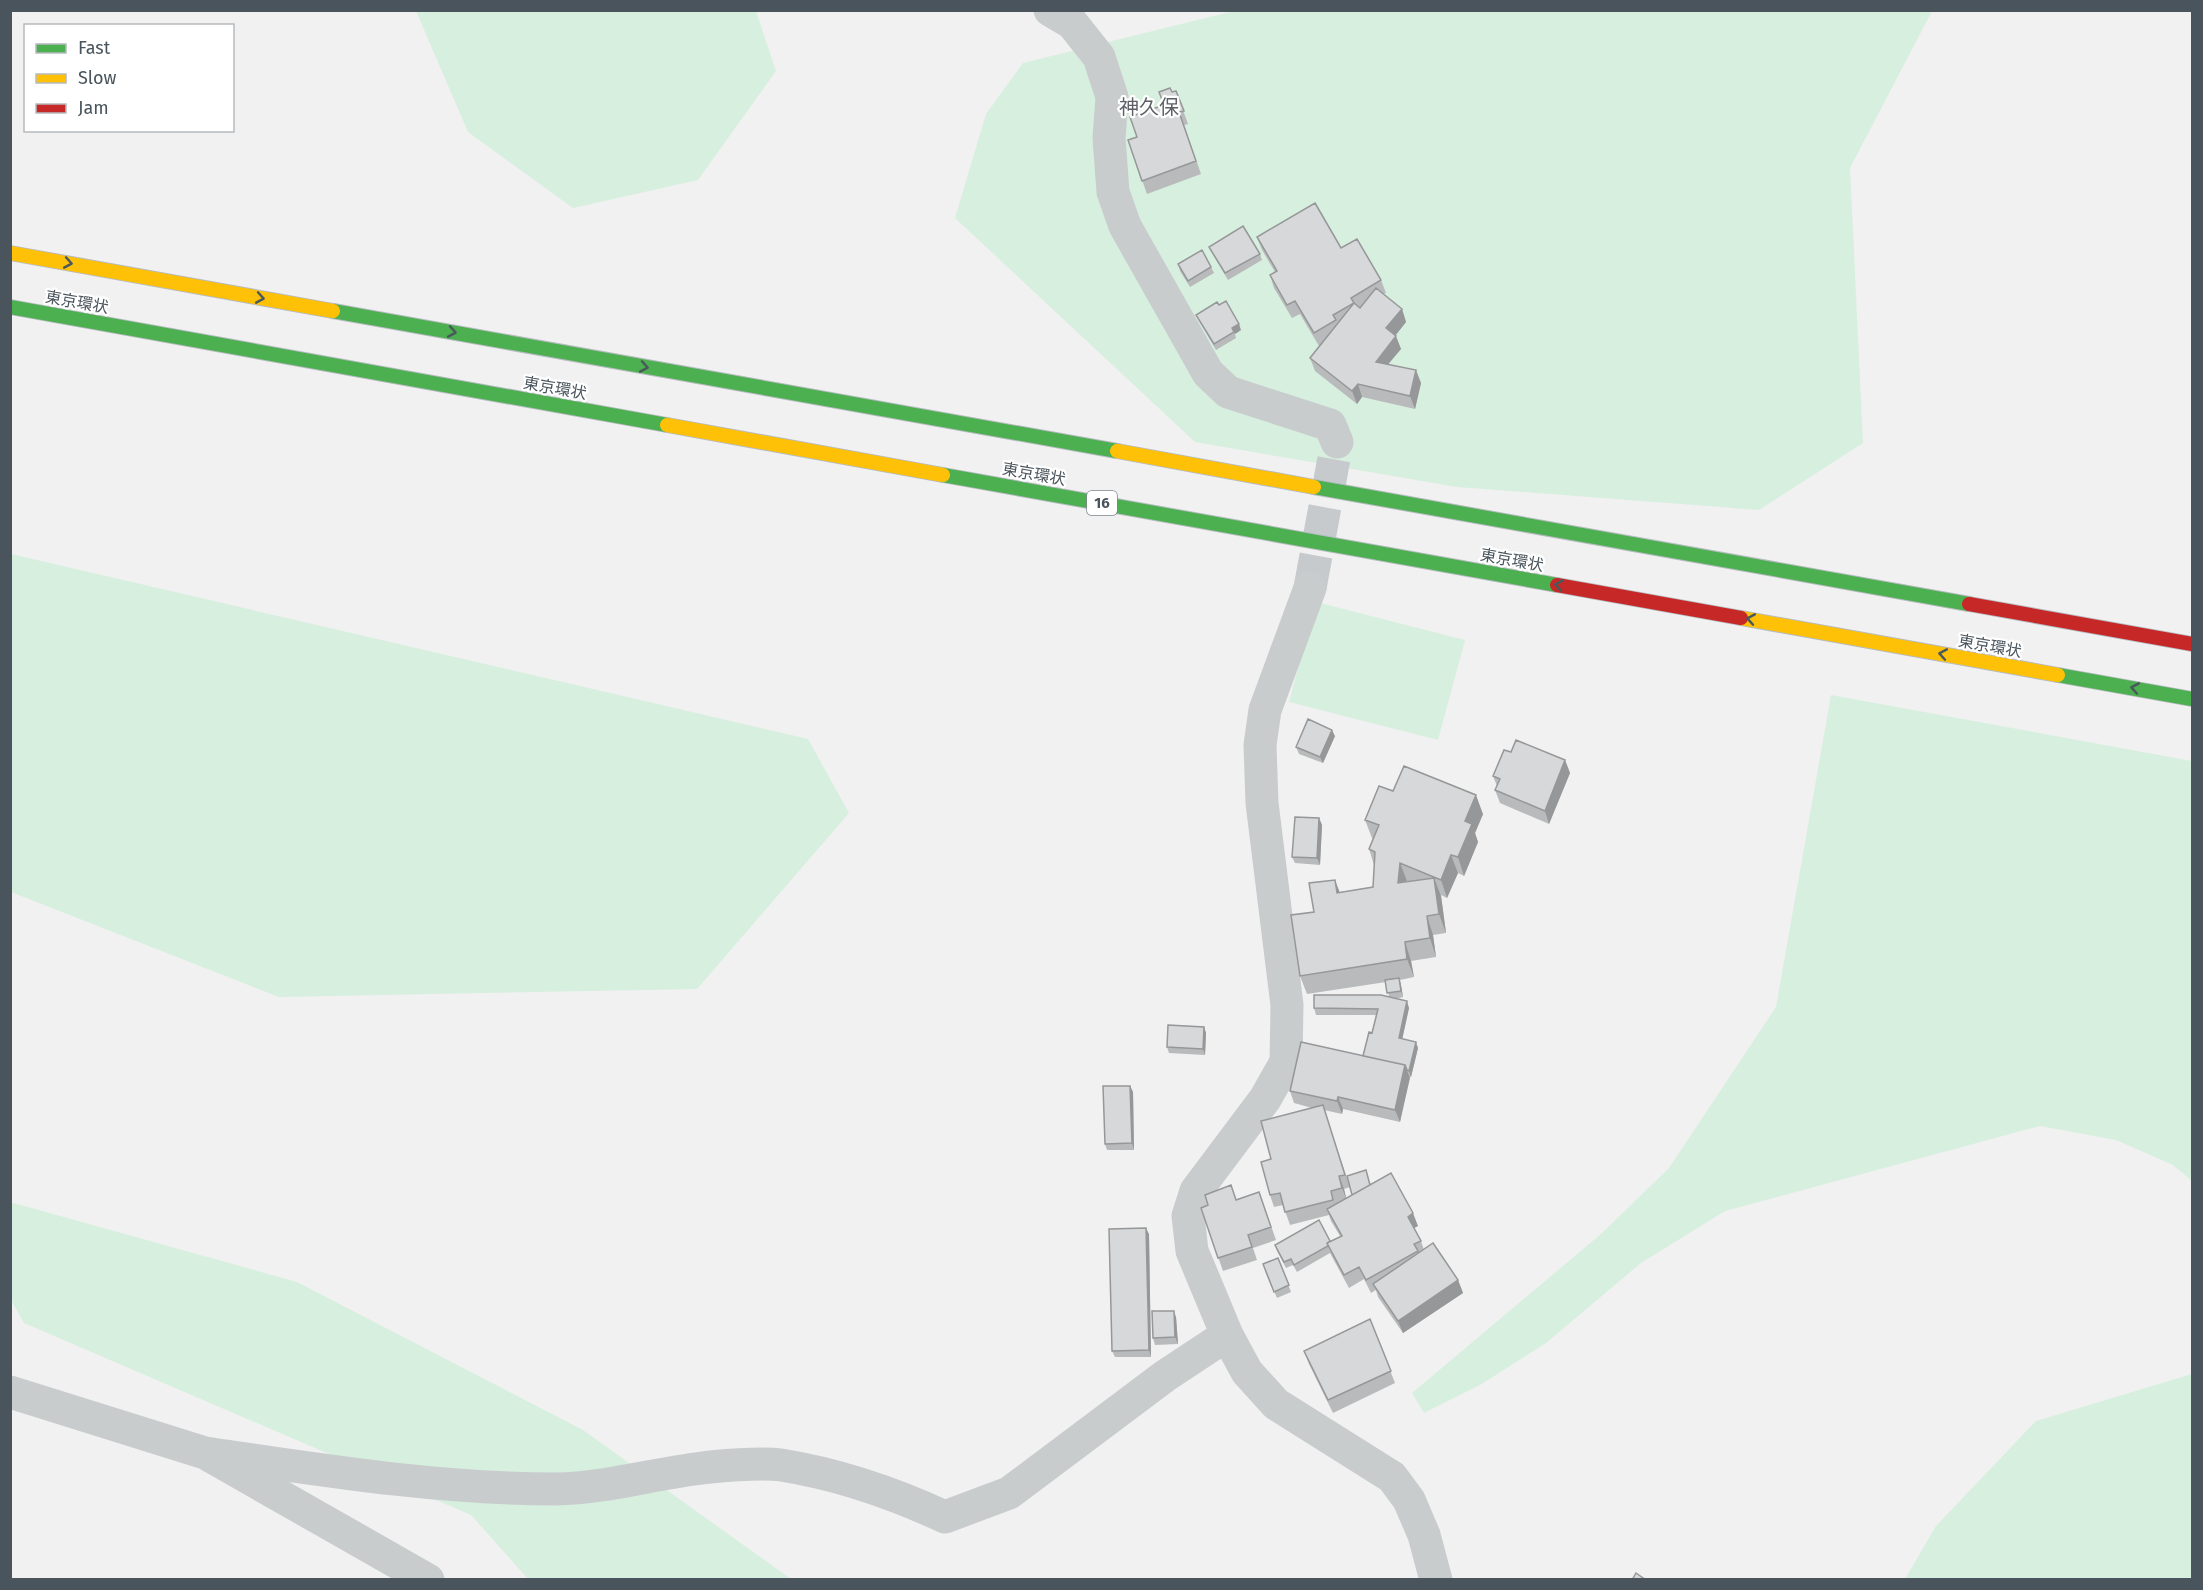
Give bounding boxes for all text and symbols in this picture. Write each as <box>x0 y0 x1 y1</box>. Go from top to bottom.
legend <box>24 24 234 132</box>
text: Fast <box>78 37 111 59</box>
text: Slow <box>78 67 117 89</box>
district label: 神久保 <box>1119 95 1179 119</box>
text: Jam <box>78 97 109 119</box>
one-way arrow <box>63 257 73 269</box>
street label: 東京環状 <box>44 287 110 317</box>
one-way arrow <box>255 291 265 304</box>
one-way arrow <box>447 325 457 338</box>
one-way arrow <box>639 360 649 372</box>
street label: 東京環状 <box>522 373 588 403</box>
street label: 東京環状 <box>1001 459 1067 489</box>
road number: 16 <box>1087 491 1117 515</box>
street label: 東京環状 <box>1479 545 1545 575</box>
one-way arrow <box>1554 579 1564 592</box>
one-way arrow <box>1746 614 1756 626</box>
street label: 東京環状 <box>1957 631 2023 661</box>
one-way arrow <box>1938 648 1948 661</box>
one-way arrow <box>2130 682 2140 695</box>

